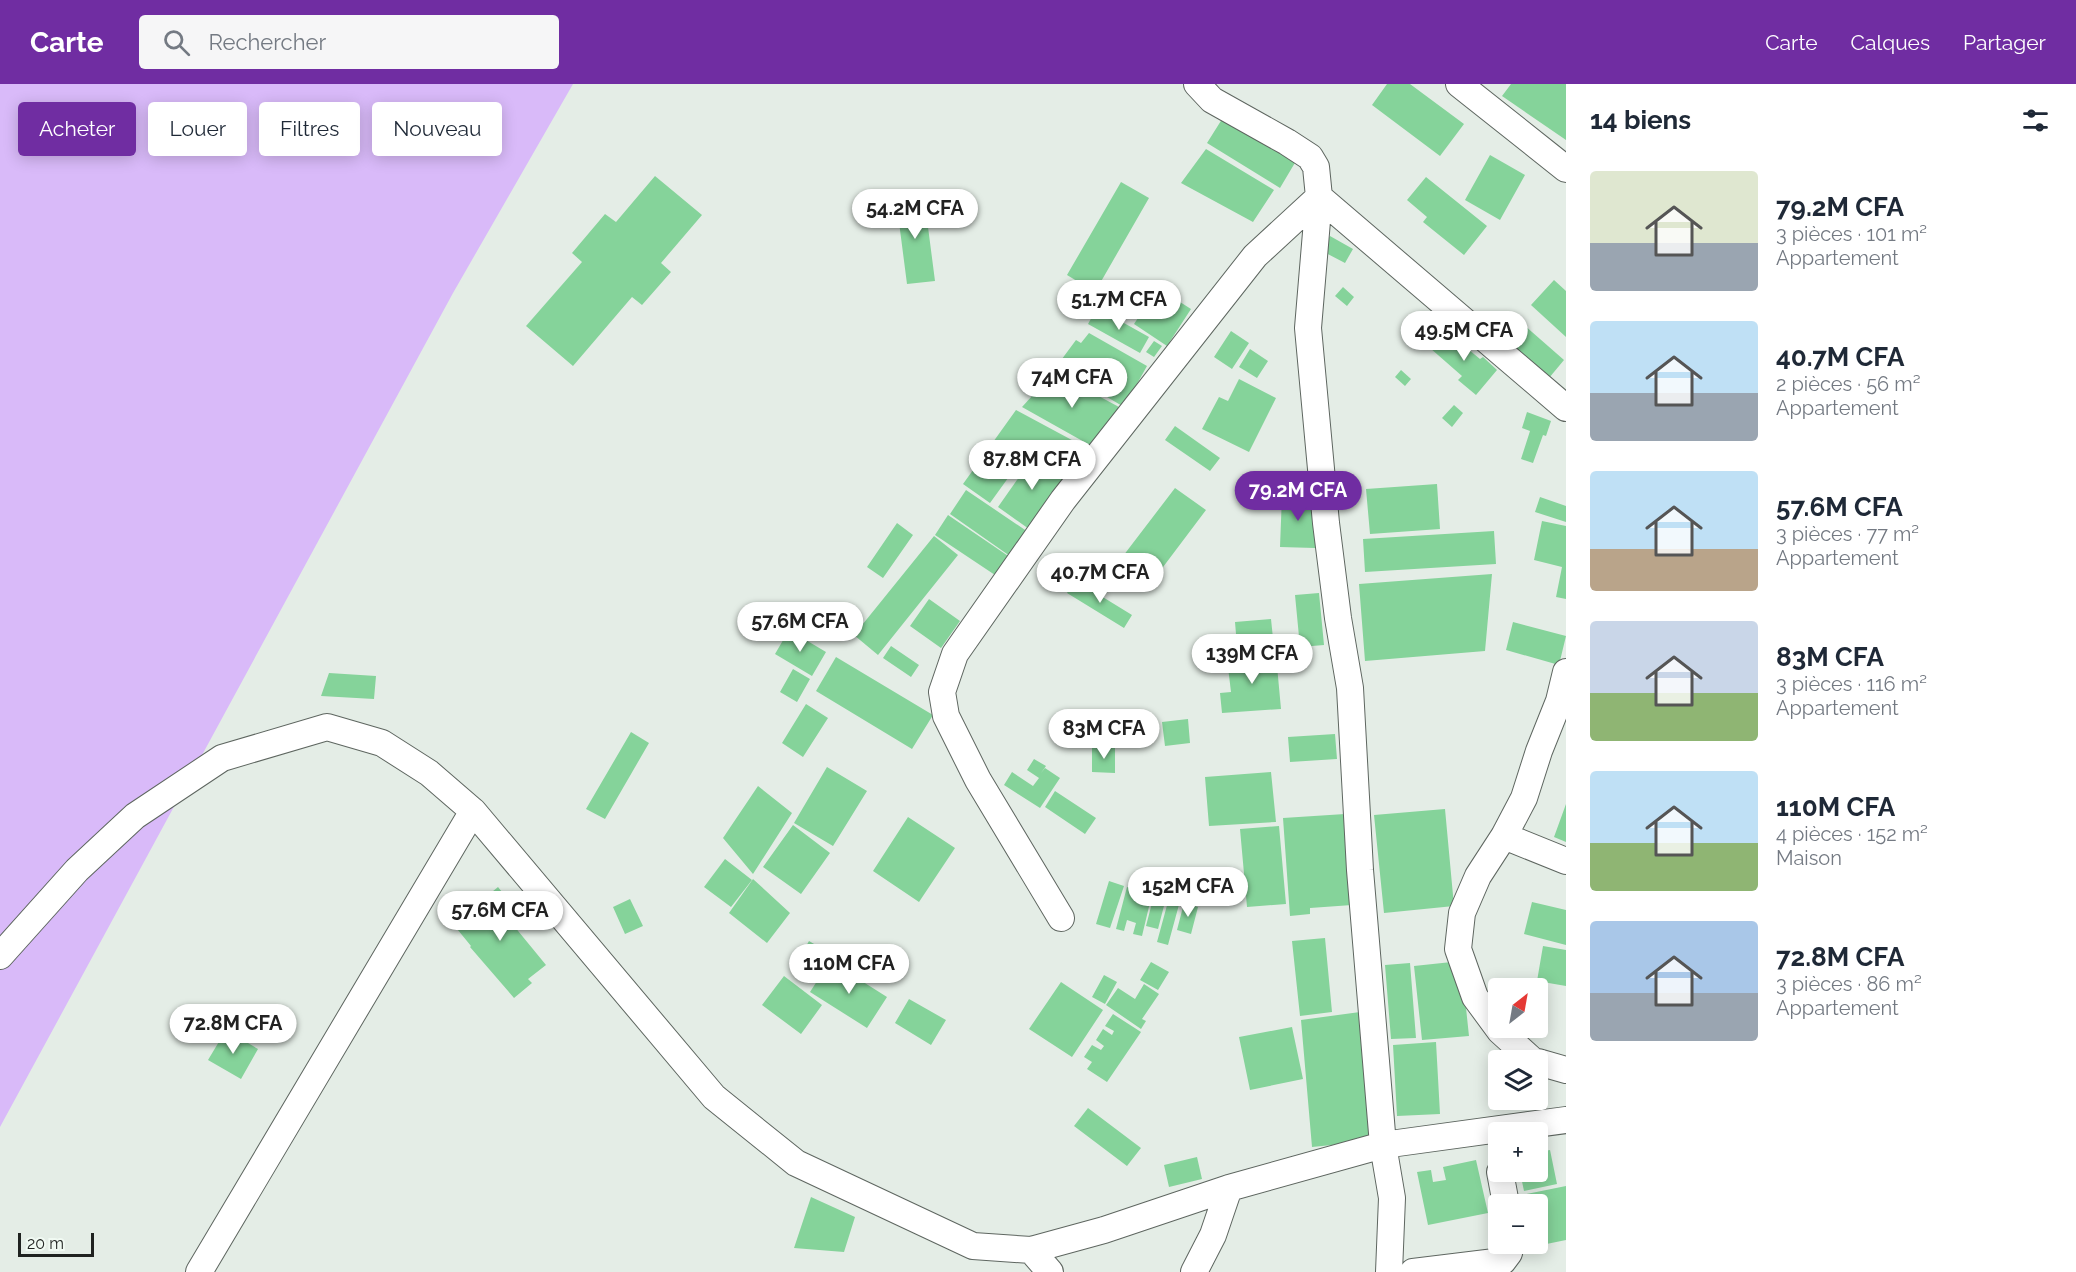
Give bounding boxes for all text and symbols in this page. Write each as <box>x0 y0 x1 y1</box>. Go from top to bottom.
search box <box>139 15 559 69</box>
text: Carte <box>30 26 103 59</box>
icon: search <box>160 26 193 59</box>
text: Rechercher <box>208 29 326 55</box>
text: Carte <box>1765 30 1818 55</box>
text: Calques <box>1851 30 1930 55</box>
text: Partager <box>1963 30 2046 55</box>
chip: Acheter <box>18 102 136 156</box>
chip: Louer <box>148 102 247 156</box>
chip: Filtres <box>259 102 360 156</box>
chip: Nouveau <box>372 102 502 156</box>
icon: filters <box>2019 104 2052 137</box>
text: 14 biens <box>1590 105 1691 135</box>
pin: 54.2M CFA <box>846 189 984 240</box>
text: 79.2M CFA <box>1776 192 1904 222</box>
icon: home <box>1638 195 1710 267</box>
text: 54.2M CFA <box>866 196 964 220</box>
text: 3 pièces · 101 m² <box>1776 222 1927 246</box>
text: Appartement <box>1776 246 1899 270</box>
pin: 51.7M CFA <box>1050 280 1188 331</box>
text: 51.7M CFA <box>1071 287 1167 311</box>
pin: 49.5M CFA <box>1395 311 1533 362</box>
text: 49.5M CFA <box>1415 318 1513 342</box>
text: 40.7M CFA <box>1776 342 1904 372</box>
icon: home <box>1638 345 1710 417</box>
pin: 74M CFA <box>1017 358 1127 409</box>
text: 74M CFA <box>1031 365 1113 389</box>
text: 2 pièces · 56 m² <box>1776 372 1920 396</box>
text: Appartement <box>1776 396 1899 420</box>
pin: 87.8M CFA <box>963 440 1101 491</box>
text: 87.8M CFA <box>983 447 1081 471</box>
pin: 79.2M CFA <box>1229 471 1367 522</box>
text: 79.2M CFA <box>1249 478 1347 502</box>
text: 57.6M CFA <box>1776 492 1903 522</box>
icon: home <box>1638 495 1710 567</box>
text: 3 pièces · 77 m² <box>1776 522 1919 546</box>
text: Appartement <box>1776 546 1899 570</box>
pin: 40.7M CFA <box>1031 553 1169 604</box>
text: 40.7M CFA <box>1051 560 1149 584</box>
pin: 57.6M CFA <box>731 602 869 653</box>
text: 57.6M CFA <box>751 609 849 633</box>
pin: 139M CFA <box>1190 634 1314 685</box>
text: 139M CFA <box>1206 641 1298 665</box>
text: 83M CFA <box>1776 642 1884 672</box>
icon: home <box>1638 645 1710 717</box>
text: 3 pièces · 116 m² <box>1776 672 1927 696</box>
text: Appartement <box>1776 696 1899 720</box>
pin: 83M CFA <box>1049 709 1159 760</box>
text: 83M CFA <box>1063 716 1145 740</box>
text: 110M CFA <box>1776 792 1895 822</box>
icon: home <box>1638 795 1710 867</box>
text: 4 pièces · 152 m² <box>1776 822 1928 846</box>
text: Maison <box>1776 846 1842 870</box>
pin: 152M CFA <box>1126 867 1250 918</box>
text: 152M CFA <box>1142 874 1234 898</box>
pin: 57.6M CFA <box>431 891 569 942</box>
text: 57.6M CFA <box>451 898 549 922</box>
text: 72.8M CFA <box>1776 942 1904 972</box>
pin: 110M CFA <box>787 944 911 995</box>
icon: home <box>1638 945 1710 1017</box>
text: 110M CFA <box>803 951 895 975</box>
text: 3 pièces · 86 m² <box>1776 972 1922 996</box>
north arrow <box>1488 978 1548 1038</box>
map controls <box>1488 978 1548 1254</box>
text: Appartement <box>1776 996 1899 1020</box>
pin: 72.8M CFA <box>164 1004 302 1055</box>
text: 72.8M CFA <box>184 1011 282 1035</box>
button: layers <box>1488 1050 1548 1110</box>
button: + <box>1488 1122 1548 1182</box>
button: − <box>1488 1194 1548 1254</box>
scale bar <box>18 1230 94 1258</box>
text: 20 m <box>27 1234 64 1253</box>

